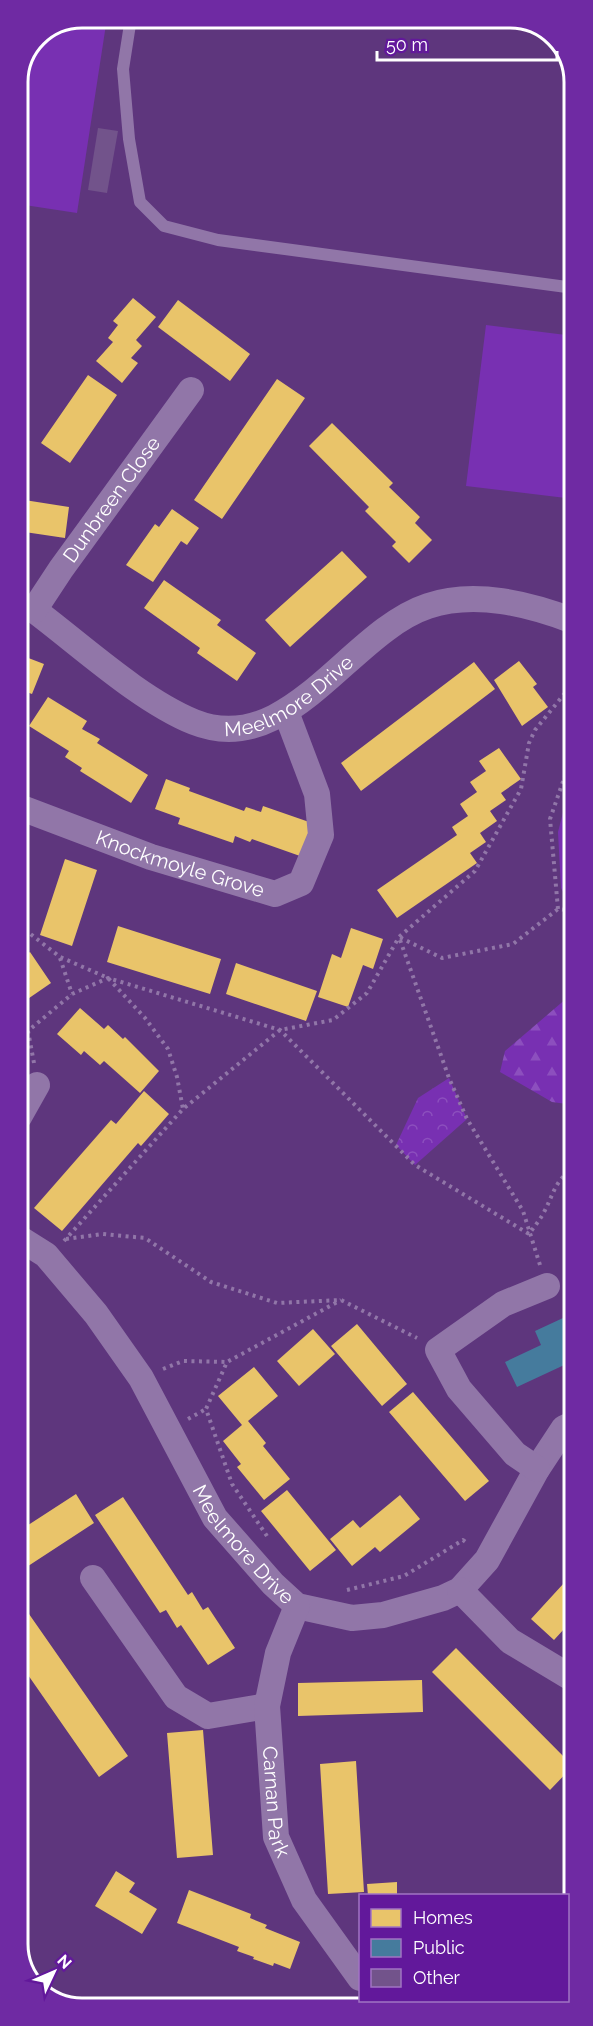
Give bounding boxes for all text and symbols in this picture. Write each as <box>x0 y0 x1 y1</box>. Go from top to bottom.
scale bar <box>377 24 557 62</box>
text: 50 m <box>386 34 428 55</box>
street label: Dunbreen Close <box>58 432 165 567</box>
street label: Meelmore Drive <box>224 650 358 741</box>
street label: Knockmoyle Grove <box>92 825 267 902</box>
street label: Meelmore Drive <box>188 1481 299 1609</box>
street label: Carnan Park <box>258 1745 296 1861</box>
legend <box>359 1894 569 2002</box>
text: Homes <box>413 1907 473 1928</box>
text: Public <box>413 1937 465 1958</box>
north arrow <box>24 1942 84 2002</box>
text: N <box>53 1951 76 1973</box>
text: Other <box>413 1967 461 1988</box>

